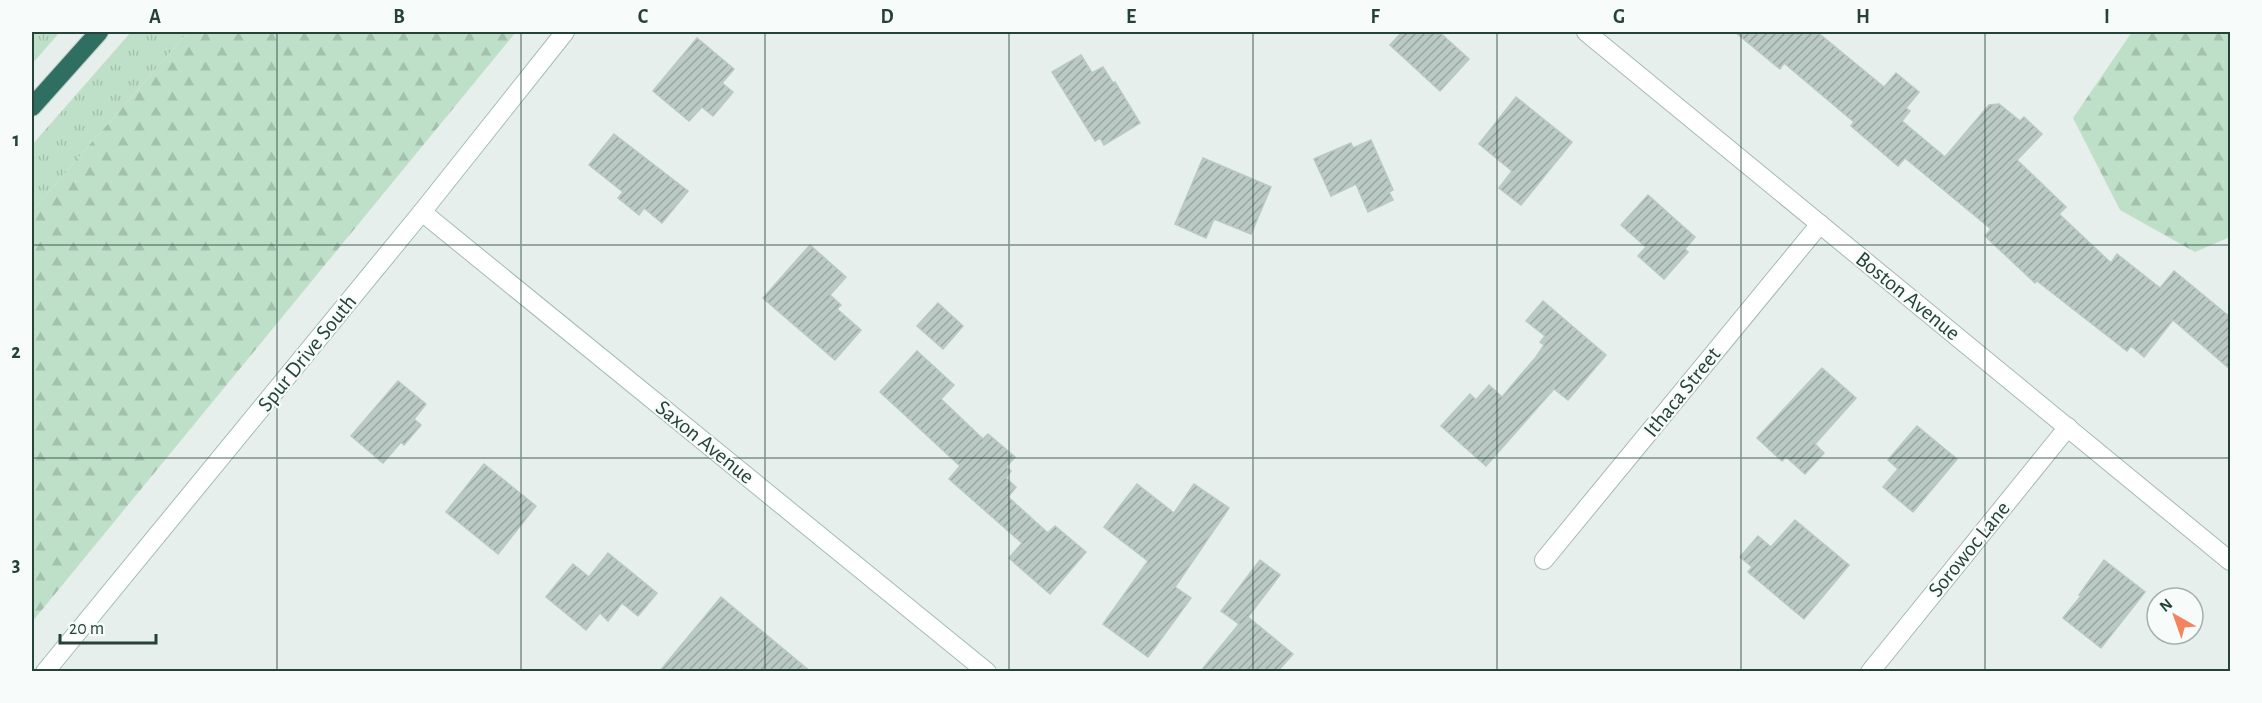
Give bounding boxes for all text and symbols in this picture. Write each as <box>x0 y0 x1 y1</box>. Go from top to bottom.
text: A <box>149 7 161 27</box>
text: B <box>393 7 405 27</box>
text: C <box>638 7 649 27</box>
text: D <box>880 7 894 27</box>
text: E <box>1126 7 1136 27</box>
text: F <box>1370 7 1380 27</box>
text: G <box>1613 7 1625 27</box>
text: H <box>1856 7 1870 27</box>
text: I <box>2104 7 2110 27</box>
text: 1 <box>12 130 20 150</box>
street label: Boston Avenue <box>1852 248 1964 344</box>
street label: Spur Drive South <box>253 290 361 416</box>
text: 2 <box>11 342 21 362</box>
street label: Ithaca Street <box>1639 343 1725 441</box>
street label: Saxon Avenue <box>652 396 758 488</box>
street label: Sorowoc Lane <box>1924 497 2014 601</box>
text: 3 <box>12 555 20 575</box>
north arrow <box>2145 586 2205 646</box>
text: N <box>2157 596 2175 615</box>
scale bar <box>60 607 156 645</box>
text: 20 m <box>69 620 104 638</box>

